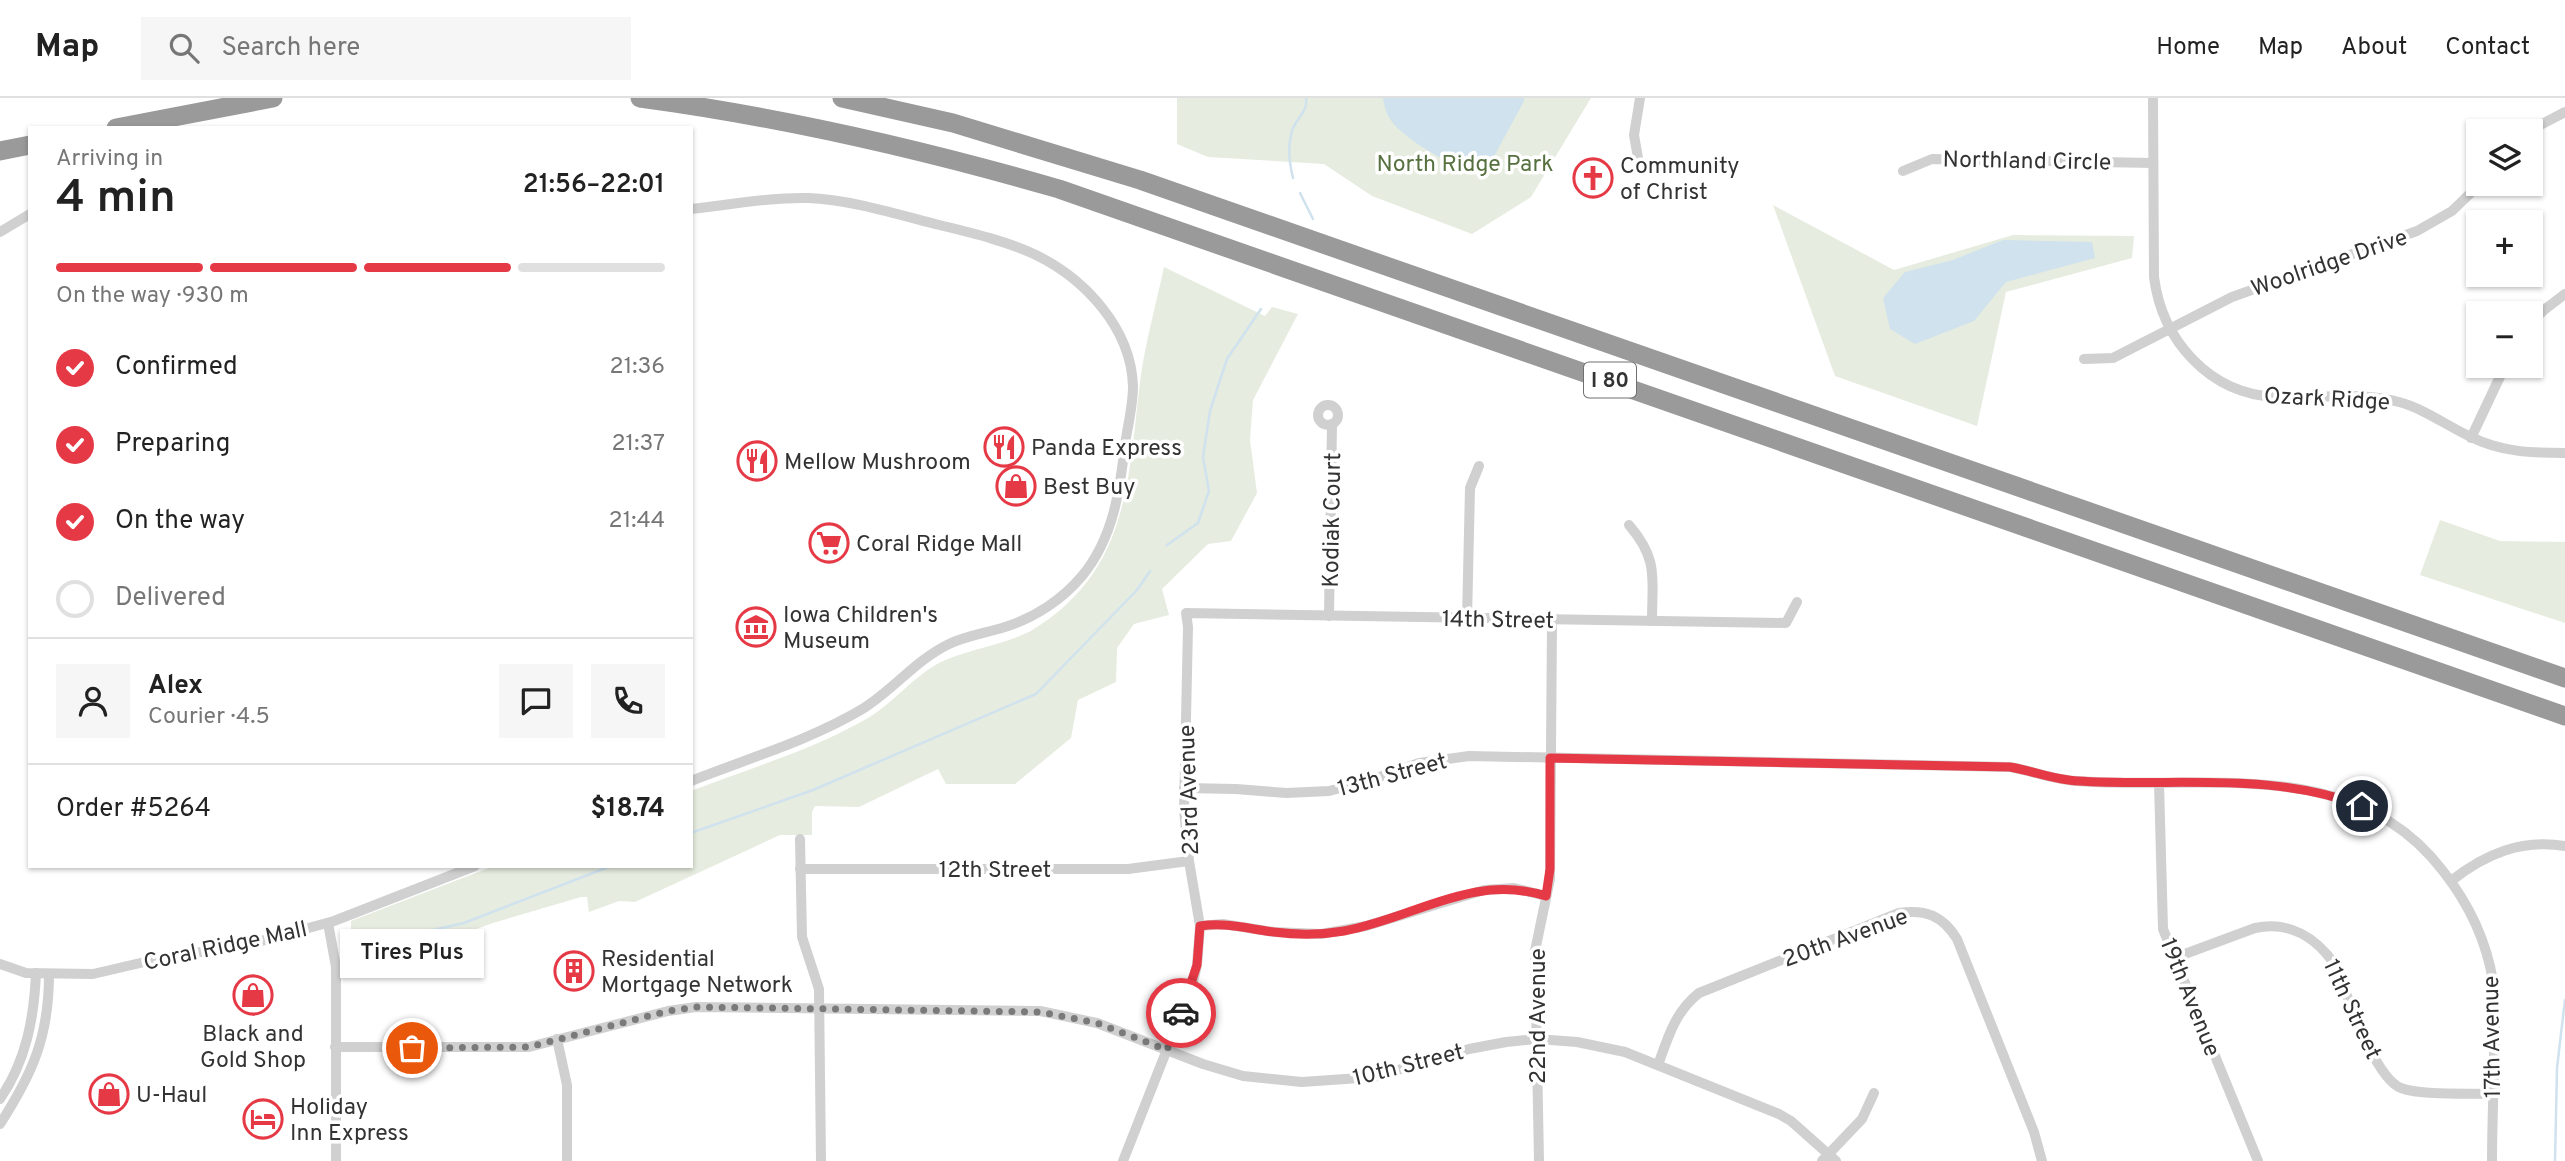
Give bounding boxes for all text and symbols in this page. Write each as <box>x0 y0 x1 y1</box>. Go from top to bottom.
search box <box>141 17 631 80</box>
text: Map <box>35 27 99 69</box>
icon: search <box>165 29 203 67</box>
text: Search here <box>221 32 360 65</box>
text: Home <box>2156 33 2220 63</box>
text: Map <box>2258 33 2303 63</box>
text: About <box>2341 33 2407 63</box>
text: Contact <box>2445 33 2530 63</box>
map controls <box>2466 119 2543 378</box>
button: layers <box>2466 119 2543 196</box>
text: Arriving in <box>56 145 163 174</box>
street label: Northland Circle <box>1942 147 2111 178</box>
park label: North Ridge Park <box>1376 151 1554 180</box>
place label: Community of Christ <box>1620 153 1739 208</box>
church icon: Community of Christ <box>1572 157 1614 199</box>
text: 21:56–22:01 <box>523 169 665 202</box>
text: 4 min <box>56 170 176 229</box>
button: + <box>2466 210 2543 287</box>
street label: Woolridge Drive <box>2248 224 2412 305</box>
text: On the way · 930 m <box>56 282 249 311</box>
button: − <box>2466 301 2543 378</box>
icon: check <box>56 349 94 387</box>
text: Confirmed <box>115 351 238 384</box>
text: 21:36 <box>610 353 665 382</box>
road number: I 80 <box>1584 362 1636 398</box>
street label: Ozark Ridge <box>2263 383 2391 418</box>
icon: check <box>56 426 94 464</box>
restaurant icon: Panda Express <box>983 426 1025 468</box>
text: Preparing <box>115 428 230 461</box>
text: 21:37 <box>612 430 665 459</box>
place label: Panda Express <box>1031 435 1182 464</box>
restaurant icon: Mellow Mushroom <box>736 440 778 482</box>
place label: Mellow Mushroom <box>784 449 971 478</box>
street label: Kodiak Court <box>1318 452 1349 588</box>
shop icon: Best Buy <box>995 465 1037 507</box>
place label: Best Buy <box>1043 474 1136 503</box>
icon: check <box>56 503 94 541</box>
text: On the way <box>115 505 245 538</box>
text: 21:44 <box>609 507 665 536</box>
supermarket icon: Coral Ridge Mall <box>808 522 850 564</box>
place label: Coral Ridge Mall <box>856 531 1022 560</box>
text: Delivered <box>115 582 226 615</box>
place label: Iowa Children's Museum <box>783 602 938 657</box>
museum icon: Iowa Children's Museum <box>735 606 777 648</box>
street label: 14th Street <box>1442 606 1554 637</box>
button: person <box>56 664 130 738</box>
button: chat <box>499 664 573 738</box>
button: phone <box>591 664 665 738</box>
text: Alex <box>148 670 203 703</box>
text: Courier · 4.5 <box>148 703 270 732</box>
street label: 23rd Avenue <box>1174 724 1207 856</box>
street label: 13th Street <box>1335 748 1450 805</box>
pin <box>2332 776 2392 836</box>
icon: home <box>2343 787 2381 825</box>
text: Order #5264 <box>56 793 211 826</box>
text: $18.74 <box>591 793 665 826</box>
street label: 12th Street <box>939 857 1051 886</box>
street label: 20th Avenue <box>1779 903 1913 975</box>
street label: Coral Ridge Mall <box>141 916 310 979</box>
callout: Tires Plus <box>340 929 484 978</box>
street label: 19th Avenue <box>2152 935 2226 1061</box>
text: Tires Plus <box>360 939 464 968</box>
place label: Residential Mortgage Network <box>601 946 793 1001</box>
street label: 22nd Avenue <box>1525 948 1554 1084</box>
building icon: Residential Mortgage Network <box>553 950 595 992</box>
street label: 11th Street <box>2315 955 2387 1065</box>
shop icon: Black and Gold Shop <box>232 974 274 1016</box>
street label: 17th Avenue <box>2478 976 2509 1098</box>
courier <box>1146 978 1216 1048</box>
icon: car <box>1162 994 1200 1032</box>
pin <box>382 1018 442 1078</box>
place label: Black and Gold Shop <box>200 1021 306 1076</box>
icon: bag <box>393 1029 431 1067</box>
street label: 10th Street <box>1350 1039 1467 1094</box>
shop icon: U-Haul <box>88 1073 130 1115</box>
place label: U-Haul <box>136 1082 207 1111</box>
place label: Holiday Inn Express <box>290 1094 409 1149</box>
hotel icon: Holiday Inn Express <box>242 1098 284 1140</box>

